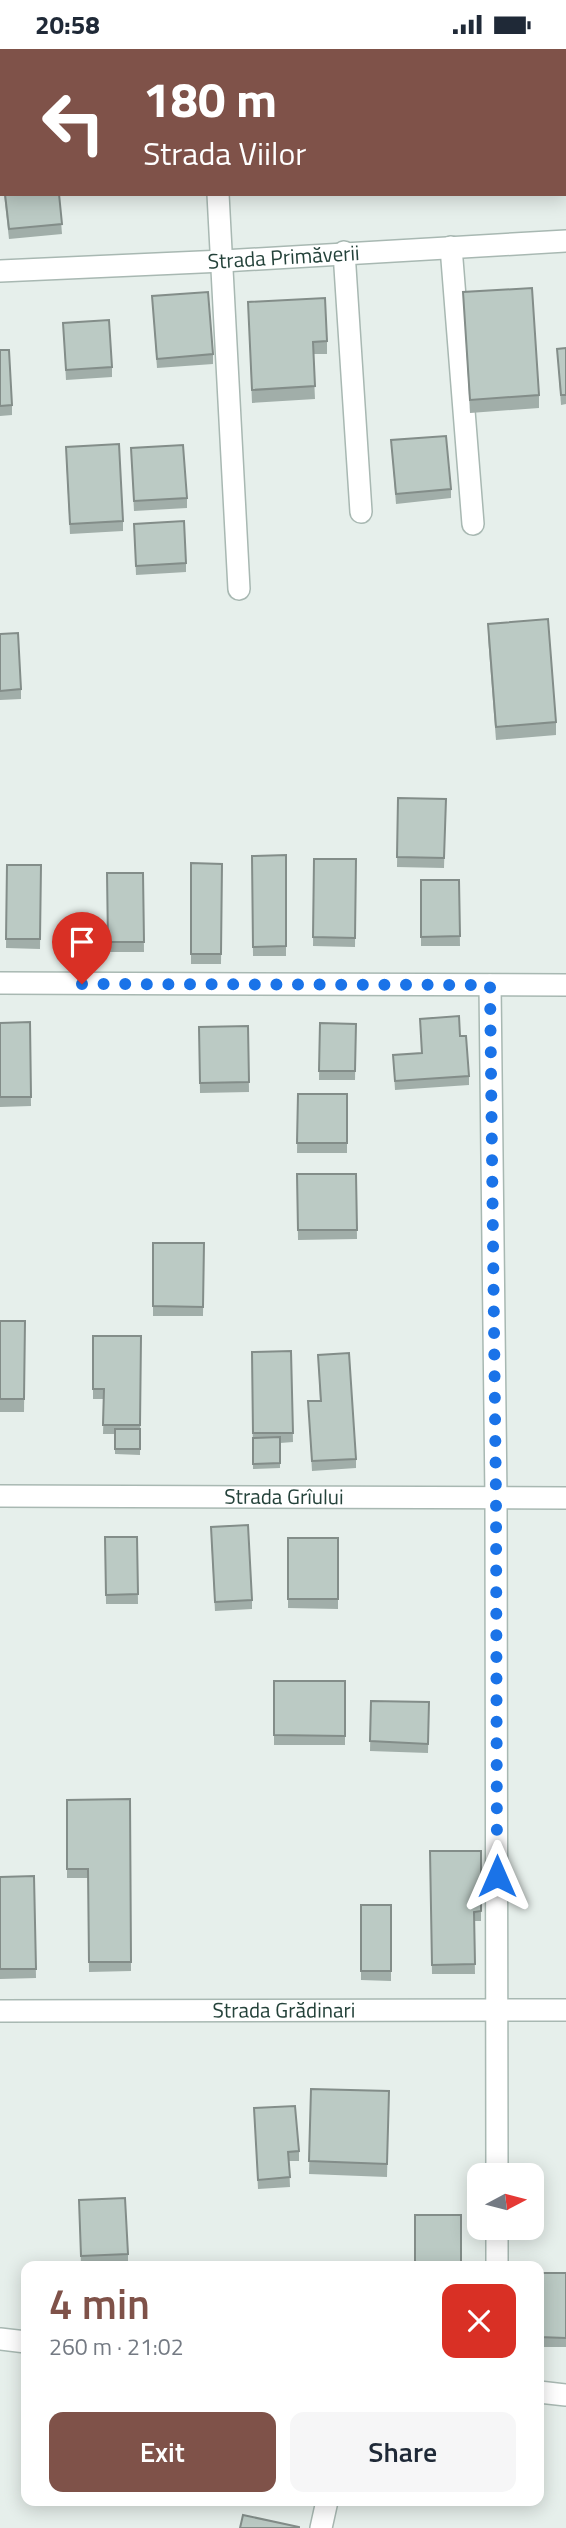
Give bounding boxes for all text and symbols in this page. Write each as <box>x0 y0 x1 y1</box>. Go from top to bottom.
text: 20:58 <box>35 5 100 44</box>
text: 180 m <box>143 61 277 136</box>
icon: left <box>28 77 119 168</box>
text: Strada Viilor <box>143 129 306 177</box>
street label: Strada Primăverii <box>207 236 360 277</box>
pin <box>52 912 112 984</box>
icon: arrive <box>63 923 101 961</box>
street label: Strada Grîului <box>224 1480 344 1512</box>
position arrow <box>460 1839 534 1913</box>
street label: Strada Grădinari <box>213 1993 355 2026</box>
north arrow <box>467 2163 544 2240</box>
map controls <box>467 2163 544 2240</box>
text: 4 min <box>49 2271 150 2335</box>
button: close <box>442 2284 516 2358</box>
text: 260 m · 21:02 <box>49 2329 184 2364</box>
button: Exit <box>49 2412 276 2492</box>
button: Share <box>290 2412 516 2492</box>

